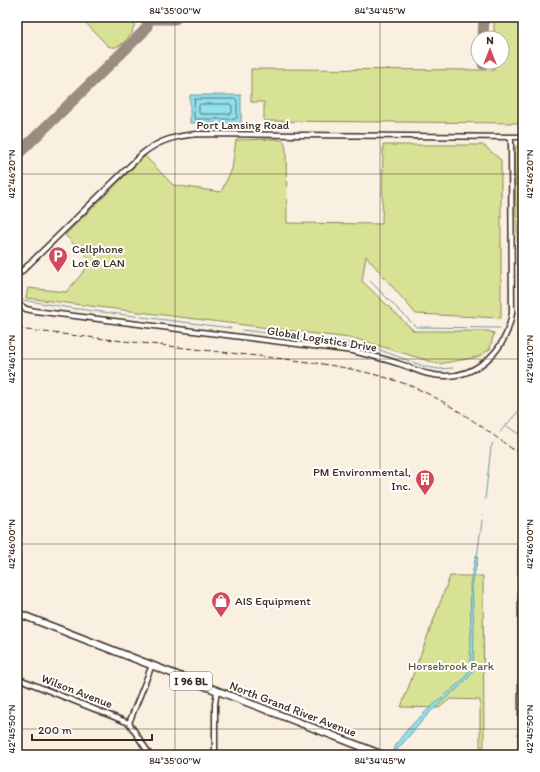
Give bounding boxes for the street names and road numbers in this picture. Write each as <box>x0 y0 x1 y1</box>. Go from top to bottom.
street label: Port Lansing Road <box>197 118 290 132</box>
street label: Global Logistics Drive <box>266 323 378 355</box>
street label: Wilson Avenue <box>39 671 115 711</box>
road number: I 96 BL <box>170 672 212 690</box>
street label: North Grand River Avenue <box>228 678 359 740</box>

